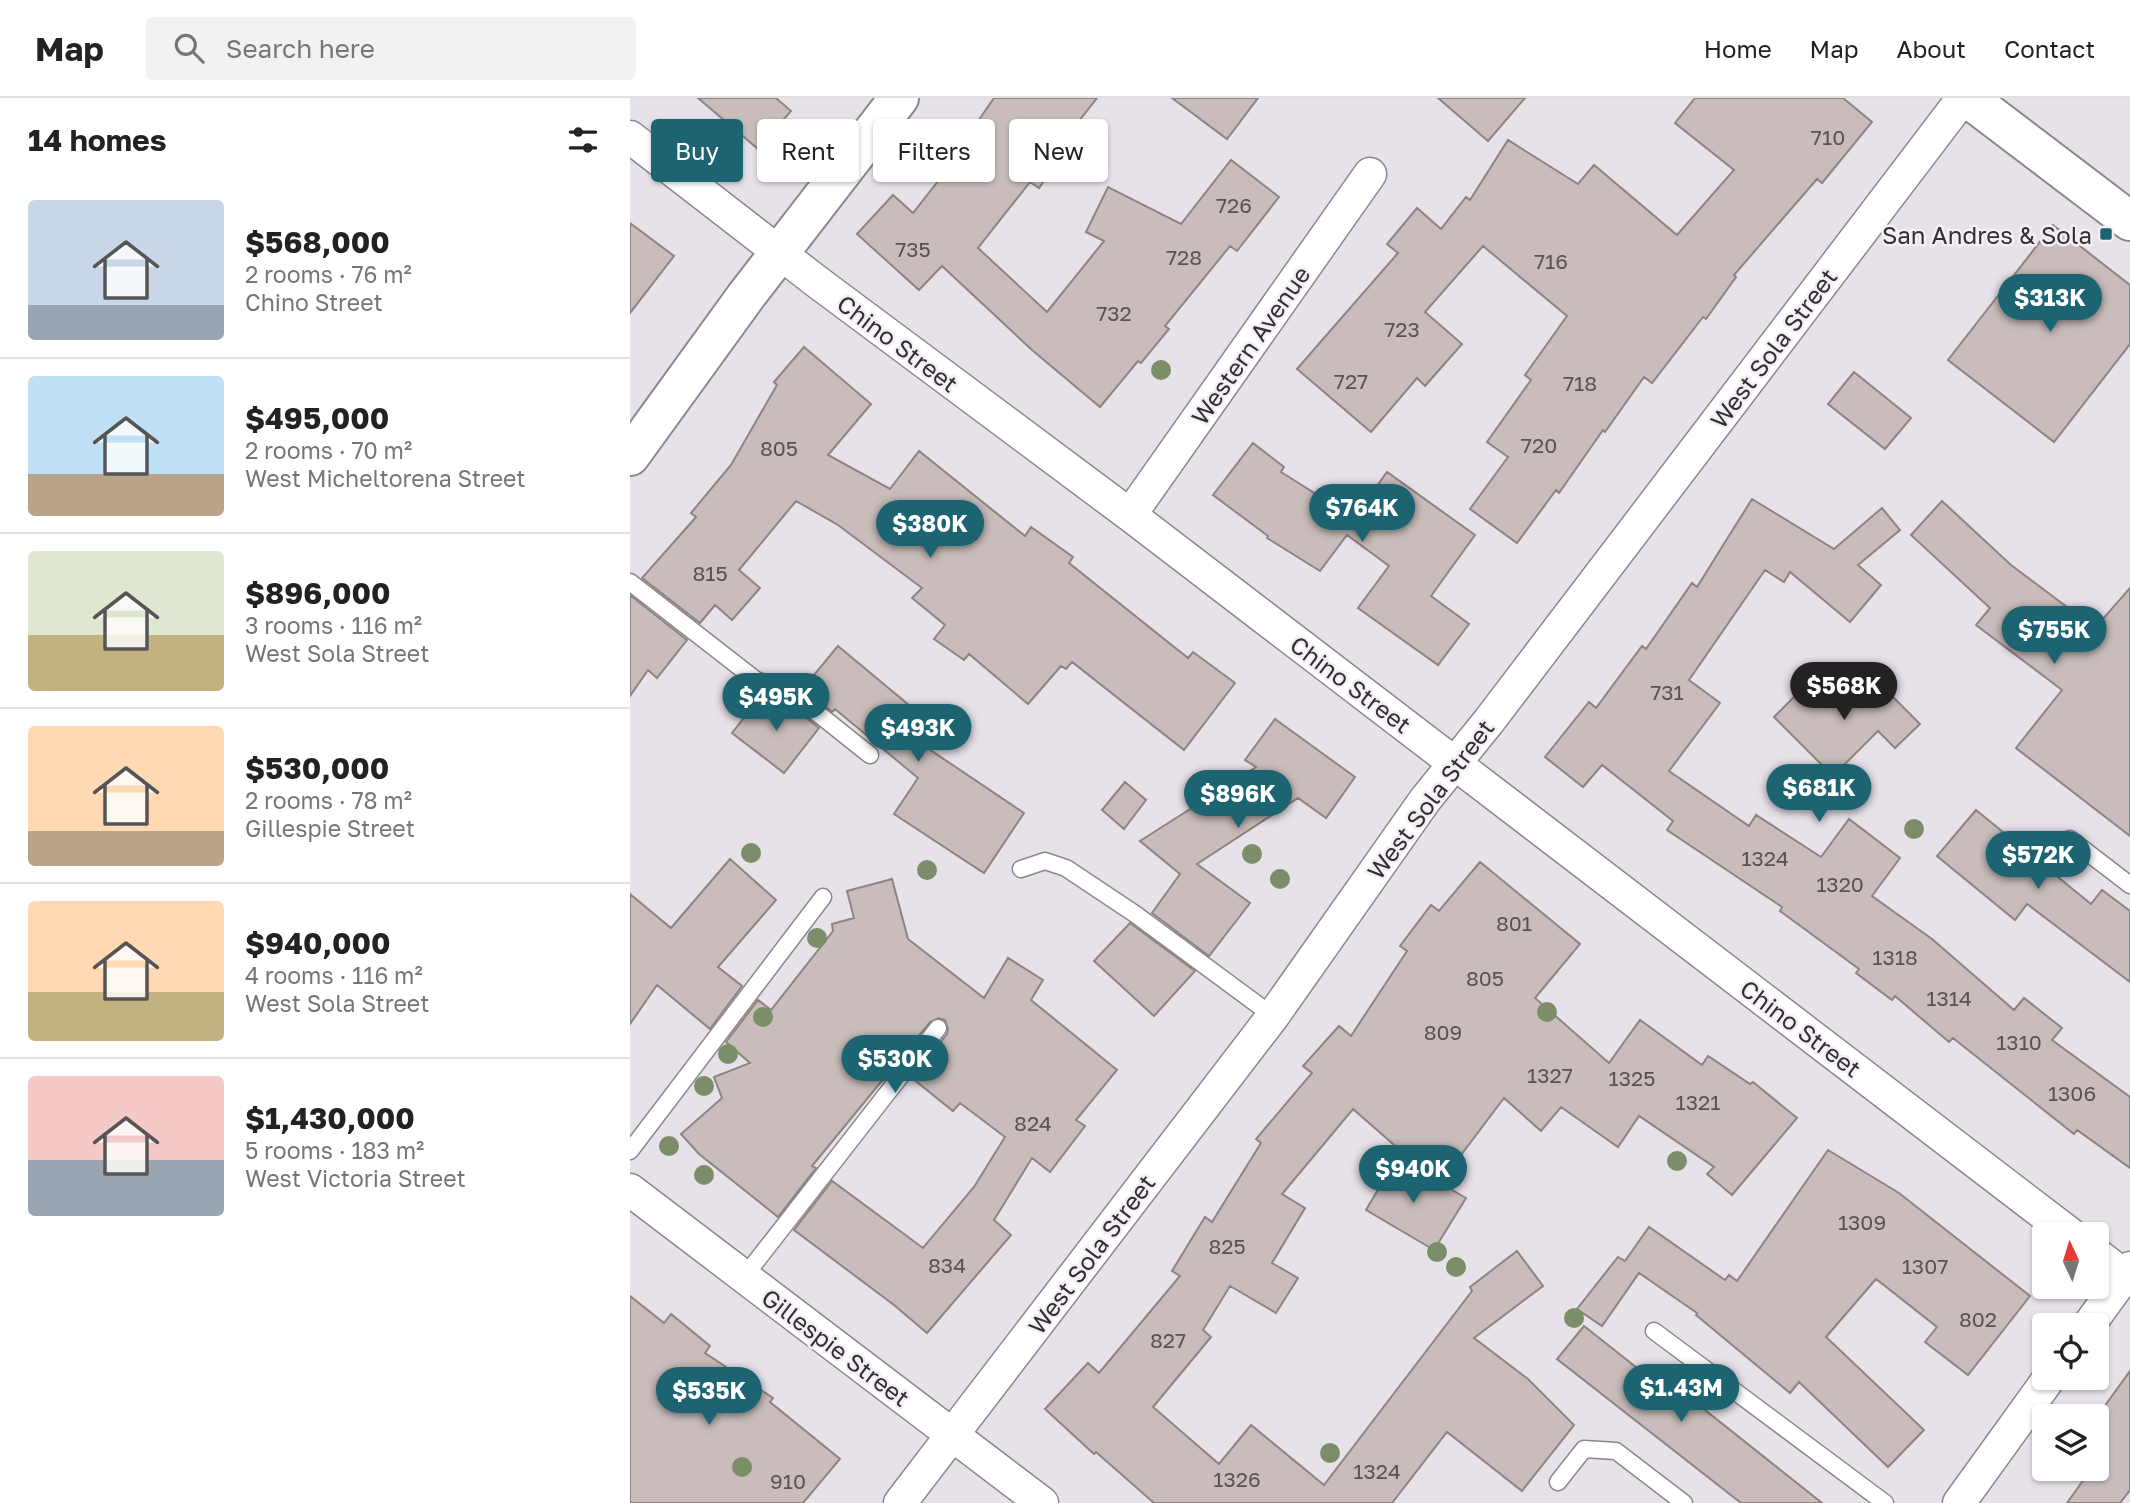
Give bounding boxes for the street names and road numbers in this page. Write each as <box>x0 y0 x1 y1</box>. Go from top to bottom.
street label: Western Avenue <box>1184 260 1316 430</box>
street label: West Sola Street <box>1704 262 1842 434</box>
street label: Chino Street <box>832 288 964 398</box>
street label: Chino Street <box>1285 629 1417 739</box>
street label: West Sola Street <box>1361 713 1499 885</box>
street label: Chino Street <box>1735 973 1867 1083</box>
street label: West Sola Street <box>1022 1168 1160 1340</box>
street label: Gillespie Street <box>756 1282 916 1412</box>

